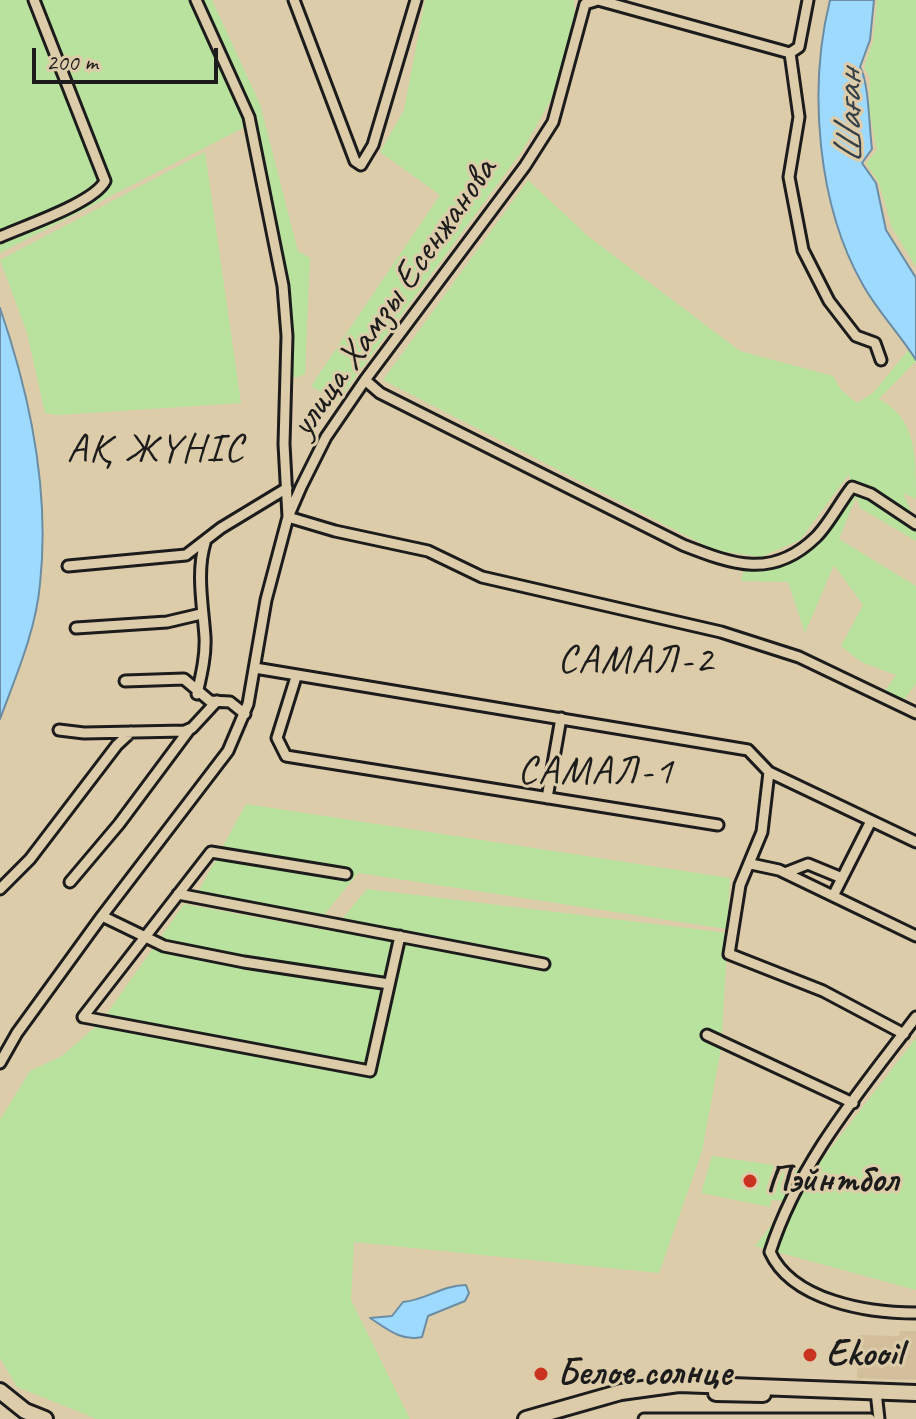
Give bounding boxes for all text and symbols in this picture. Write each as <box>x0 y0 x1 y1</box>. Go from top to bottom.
scale bar <box>36 32 222 82</box>
text: 200 m <box>46 47 98 77</box>
water label: Шаған <box>827 70 875 164</box>
street label: улица Хамзы Есенжанова <box>281 150 507 446</box>
district label: АҚ ЖҮНІС <box>67 427 245 475</box>
district label: САМАЛ-2 <box>558 638 714 686</box>
district label: САМАЛ-1 <box>518 749 674 797</box>
place label: Пэйнтбол <box>766 1158 898 1204</box>
marker: Пэйнтбол <box>741 1172 759 1190</box>
place label: Ekooil <box>826 1332 903 1378</box>
marker: Ekooil <box>801 1346 819 1364</box>
place label: Белое солнце <box>557 1351 732 1397</box>
marker: Белое солнце <box>532 1365 550 1383</box>

